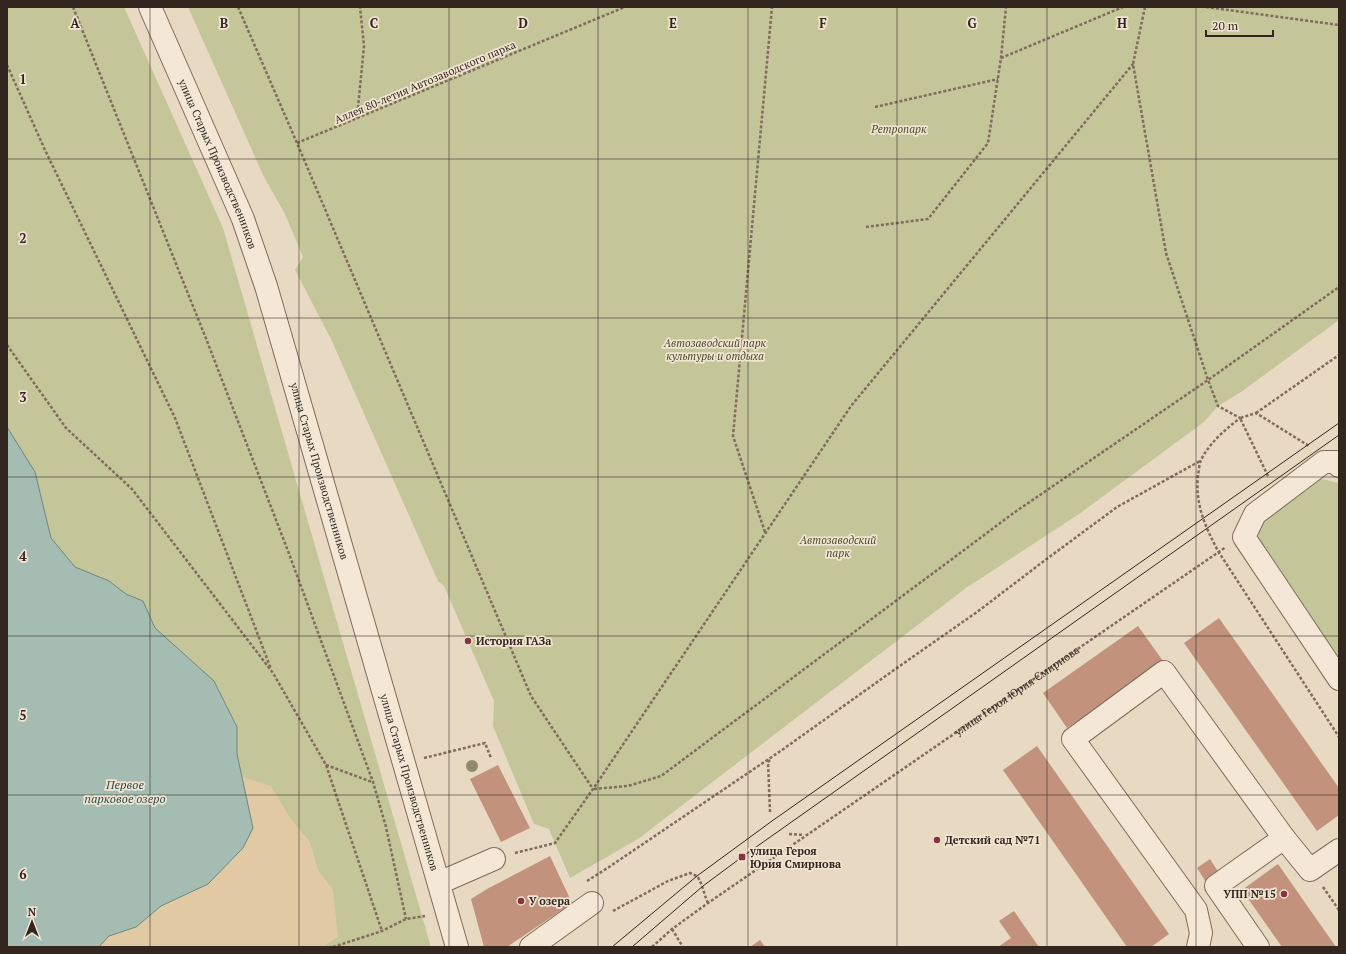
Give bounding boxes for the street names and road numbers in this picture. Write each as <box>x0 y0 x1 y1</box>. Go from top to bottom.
street label: Аллея 80-летия Автозаводского парка <box>332 37 518 127</box>
street label: улица Старых Производственников <box>175 76 260 251</box>
street label: улица Старых Производственников <box>287 380 352 561</box>
street label: улица Героя Юрия Смирнова <box>951 643 1082 739</box>
street label: улица Старых Производственников <box>377 691 442 873</box>

